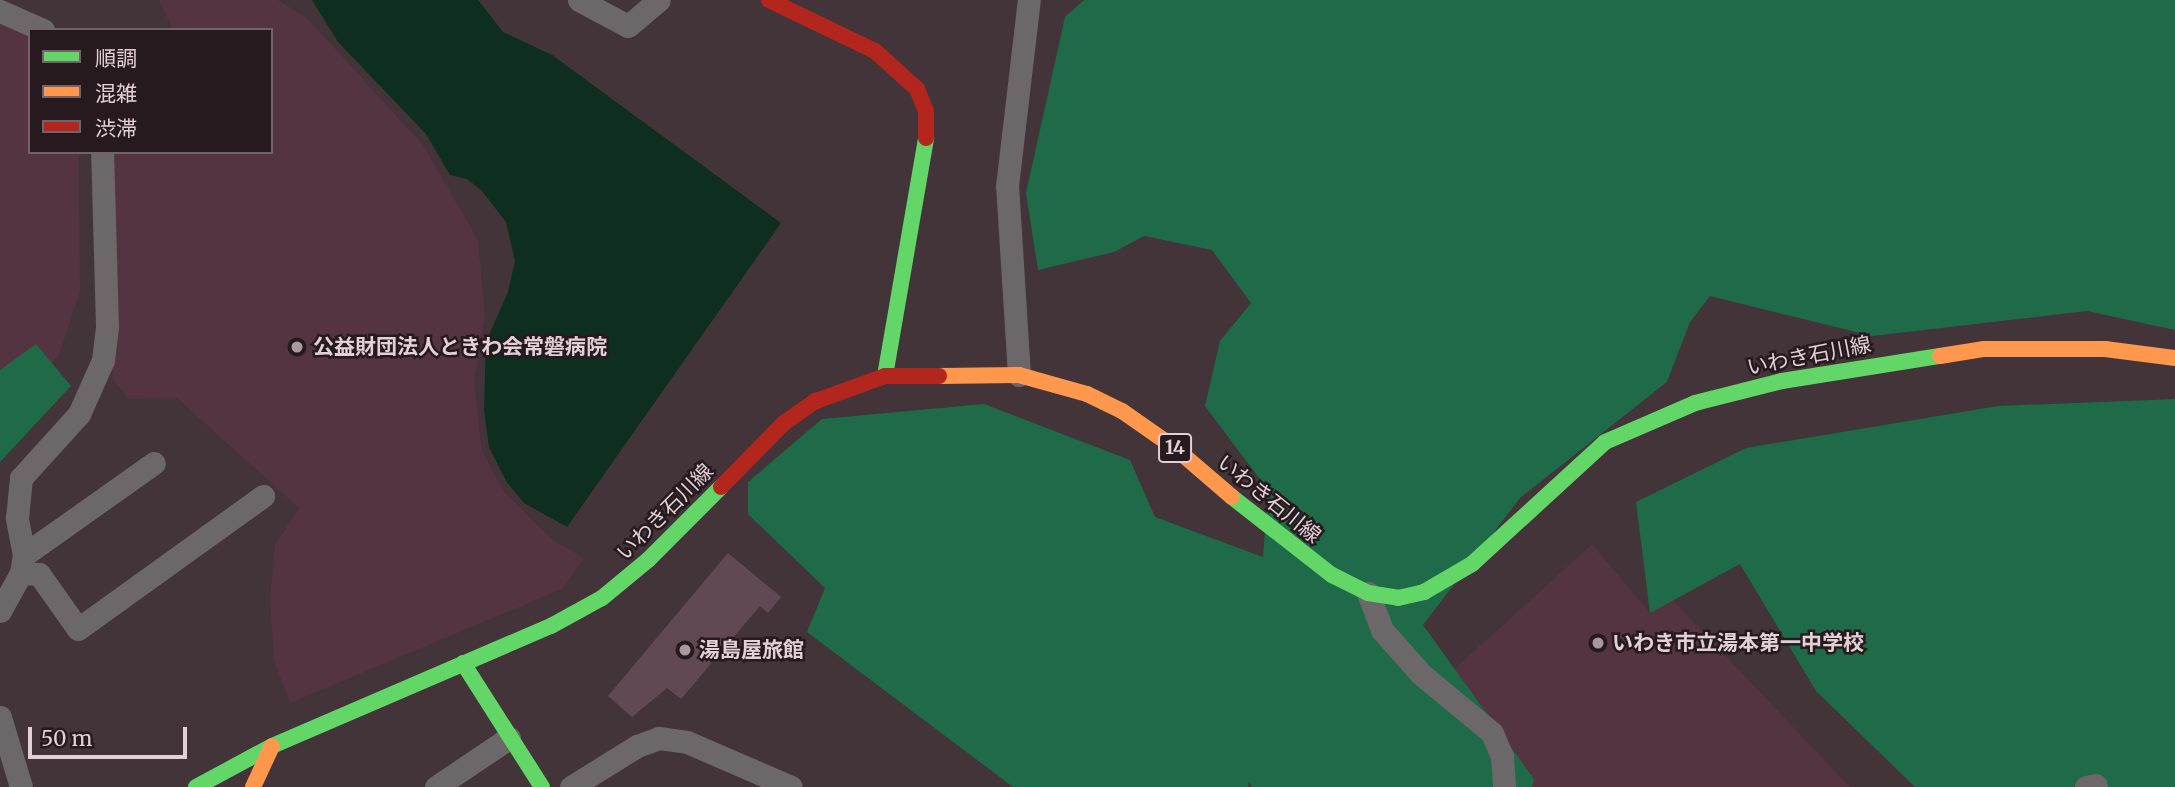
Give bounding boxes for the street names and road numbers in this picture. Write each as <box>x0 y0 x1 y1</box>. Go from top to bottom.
street label: いわき石川線 <box>1745 332 1873 380</box>
road number: 14 <box>1158 432 1192 463</box>
street label: いわき石川線 <box>1212 450 1326 548</box>
street label: いわき石川線 <box>612 459 718 565</box>

